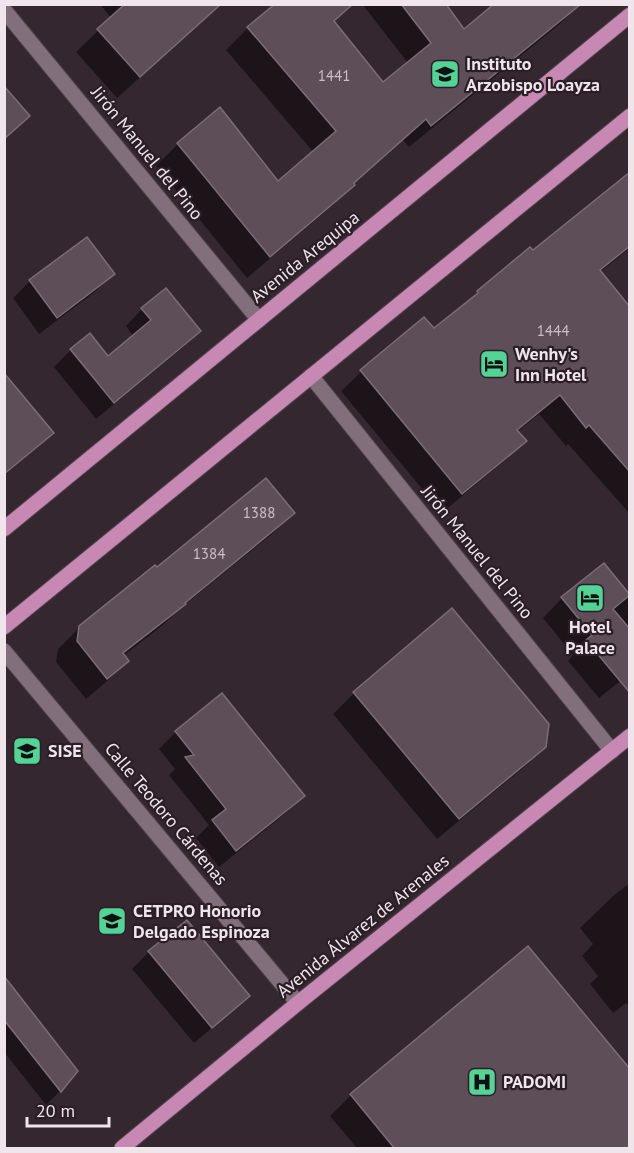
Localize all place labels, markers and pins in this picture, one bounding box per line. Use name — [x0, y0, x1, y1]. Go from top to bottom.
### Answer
place label: Instituto Arzobispo Loayza — [466, 52, 600, 96]
school or university icon: Instituto Arzobispo Loayza — [429, 58, 461, 90]
place label: Wenhy's Inn Hotel — [515, 342, 587, 386]
hotel icon: Wenhy's Inn Hotel — [478, 348, 510, 380]
hotel icon: Hotel Palace — [574, 582, 606, 614]
place label: Hotel Palace — [565, 615, 615, 659]
school or university icon: SISE — [11, 735, 43, 767]
place label: SISE — [48, 739, 82, 762]
place label: CETPRO Honorio Delgado Espinoza — [133, 899, 270, 943]
school or university icon: CETPRO Honorio Delgado Espinoza — [96, 905, 128, 937]
hospital icon: PADOMI — [466, 1066, 498, 1098]
place label: PADOMI — [503, 1070, 566, 1093]

